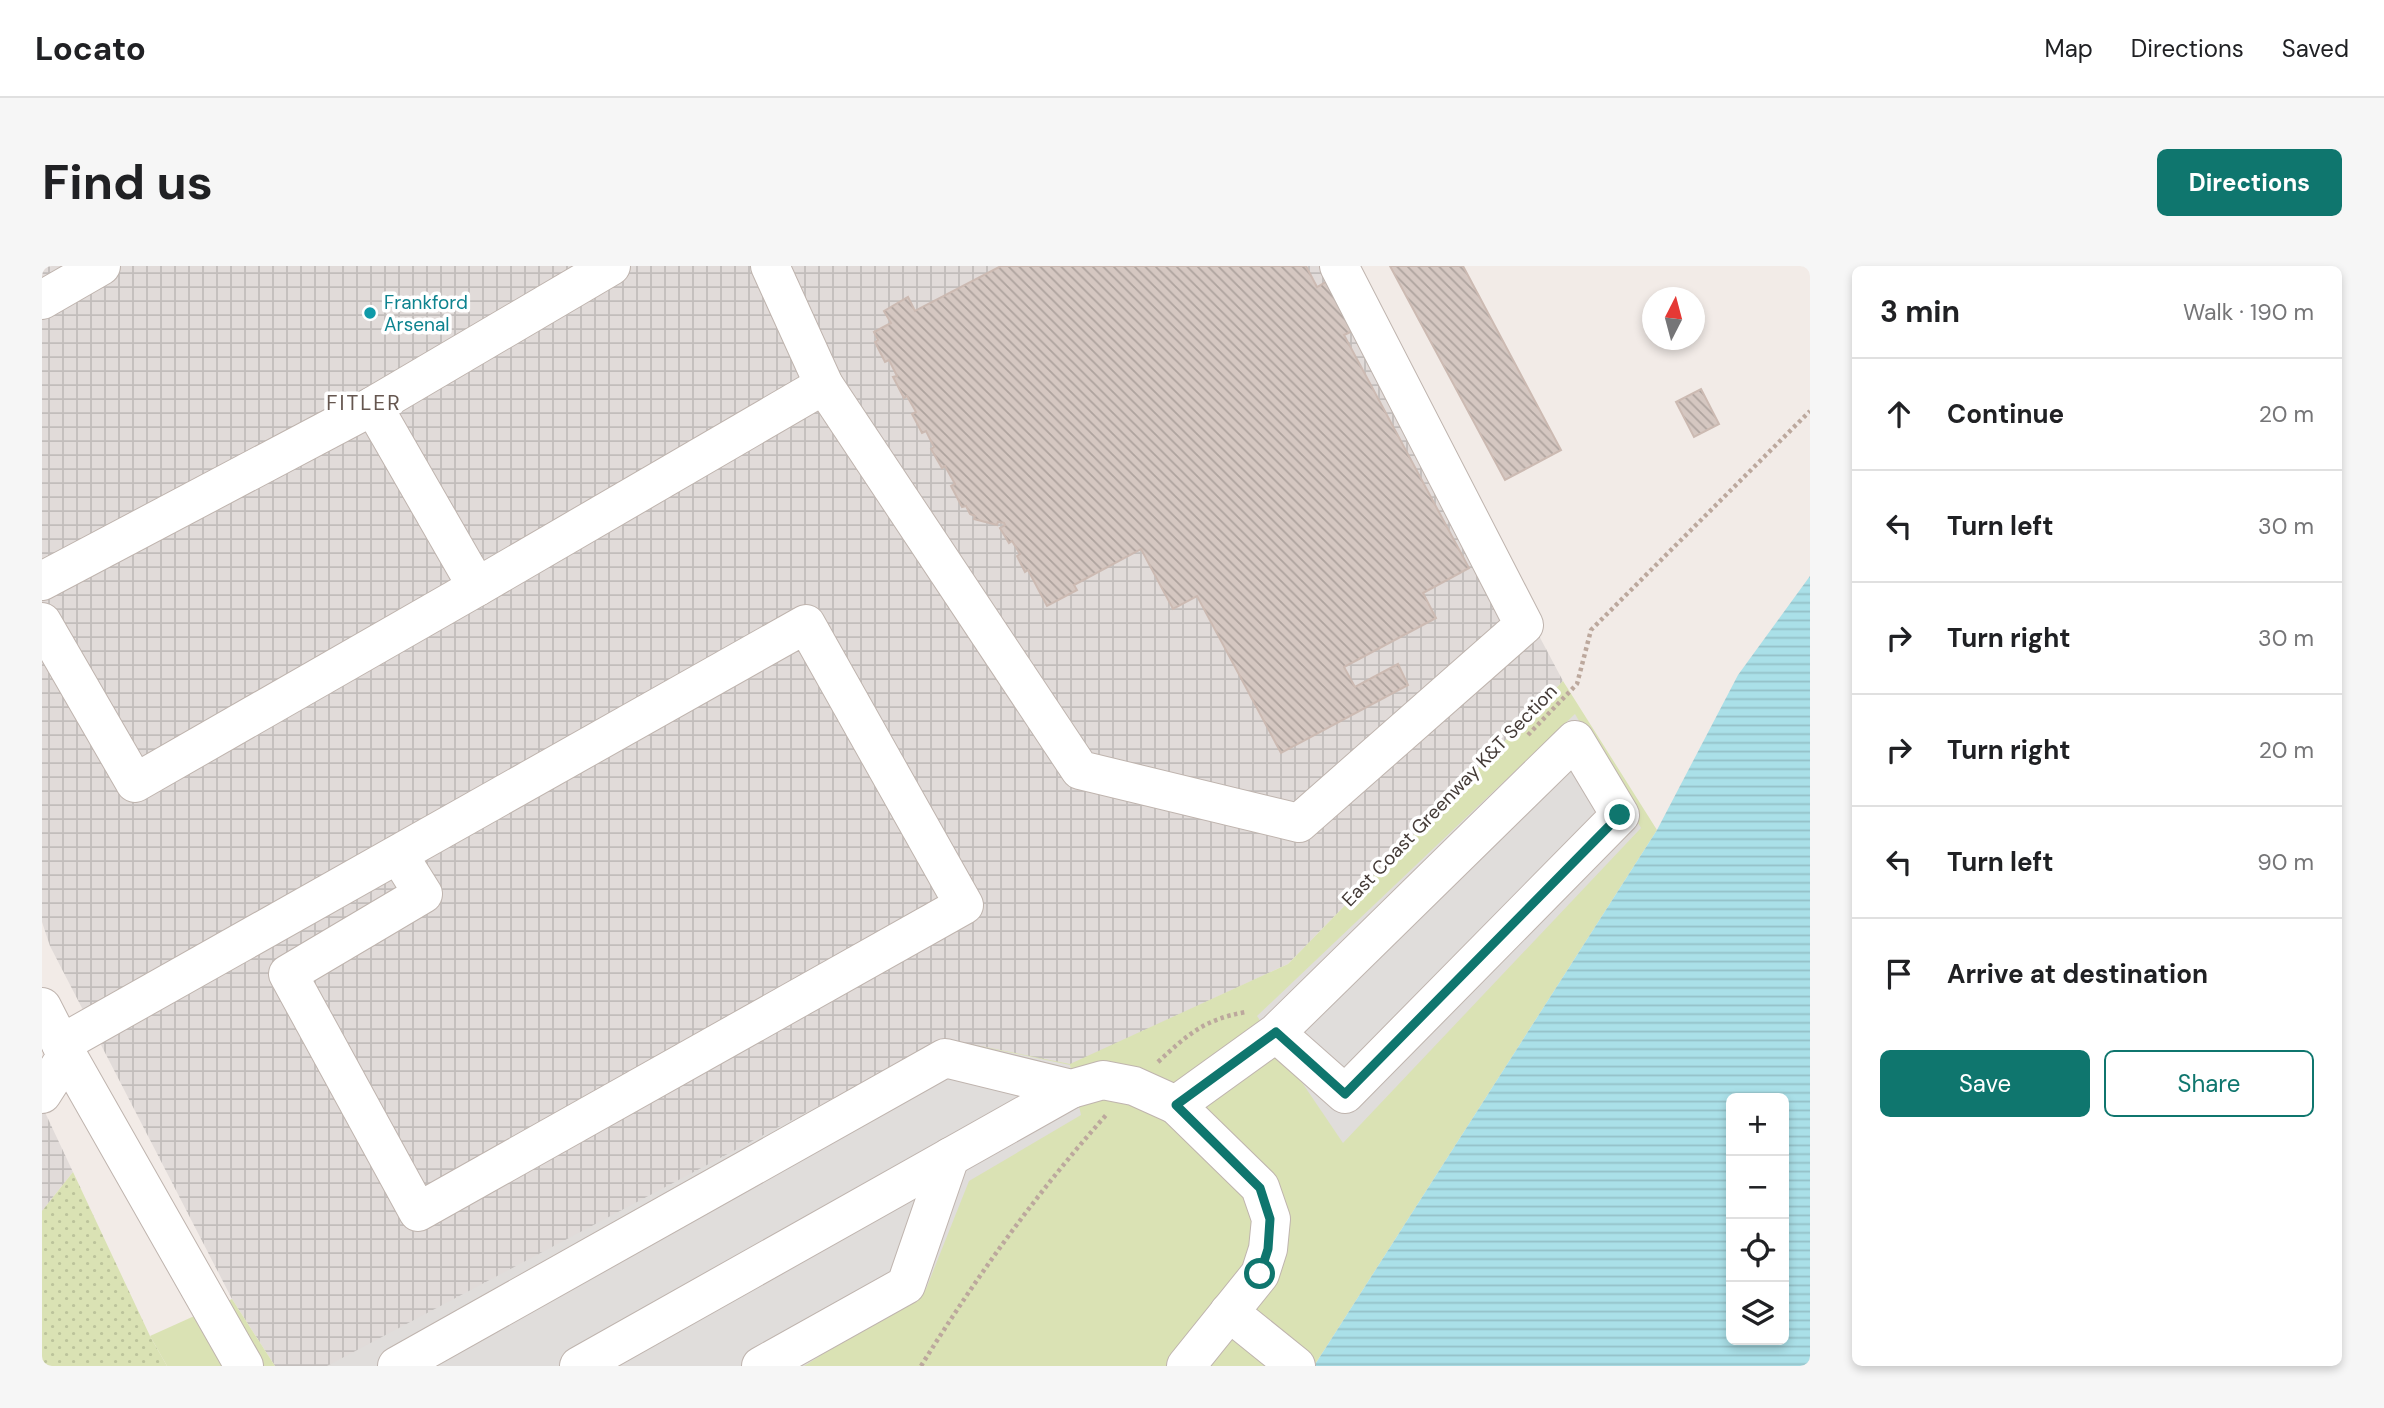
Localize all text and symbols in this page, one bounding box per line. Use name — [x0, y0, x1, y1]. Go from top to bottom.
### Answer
text: Locato — [35, 27, 146, 70]
text: Map — [2045, 33, 2093, 64]
text: Directions — [2131, 33, 2244, 64]
text: Saved — [2282, 33, 2349, 64]
button: Directions — [2157, 149, 2342, 216]
text: Find us — [42, 150, 213, 214]
north arrow — [1642, 287, 1705, 350]
place label: Frankford Arsenal — [384, 290, 468, 337]
text: 3 min — [1880, 292, 1960, 331]
text: Walk · 190 m — [2183, 297, 2314, 327]
marker: Frankford Arsenal — [362, 305, 378, 321]
district label: FITLER — [326, 389, 402, 417]
icon: ahead — [1880, 395, 1918, 433]
text: Continue — [1947, 397, 2064, 431]
text: 20 m — [2259, 399, 2314, 429]
icon: left — [1880, 507, 1918, 545]
text: Turn left — [1947, 509, 2054, 543]
text: 30 m — [2258, 511, 2314, 541]
icon: right — [1880, 619, 1918, 657]
text: Turn right — [1947, 621, 2071, 655]
text: 30 m — [2258, 623, 2314, 653]
street label: East Coast Greenway K&T Section — [1336, 679, 1562, 912]
icon: right — [1880, 731, 1918, 769]
text: Turn right — [1947, 733, 2071, 767]
text: 20 m — [2259, 735, 2314, 765]
route end — [1604, 799, 1635, 830]
icon: left — [1880, 843, 1918, 881]
text: Turn left — [1947, 845, 2054, 879]
text: 90 m — [2257, 847, 2314, 877]
icon: arrive — [1880, 955, 1918, 993]
text: Arrive at destination — [1947, 957, 2208, 991]
button: Save — [1880, 1050, 2090, 1117]
button: Share — [2104, 1050, 2314, 1117]
map controls — [1726, 1093, 1789, 1345]
button: + — [1726, 1093, 1789, 1156]
button: − — [1726, 1156, 1789, 1219]
button: locate — [1726, 1219, 1789, 1282]
route start — [1244, 1258, 1275, 1289]
button: layers — [1726, 1282, 1789, 1345]

